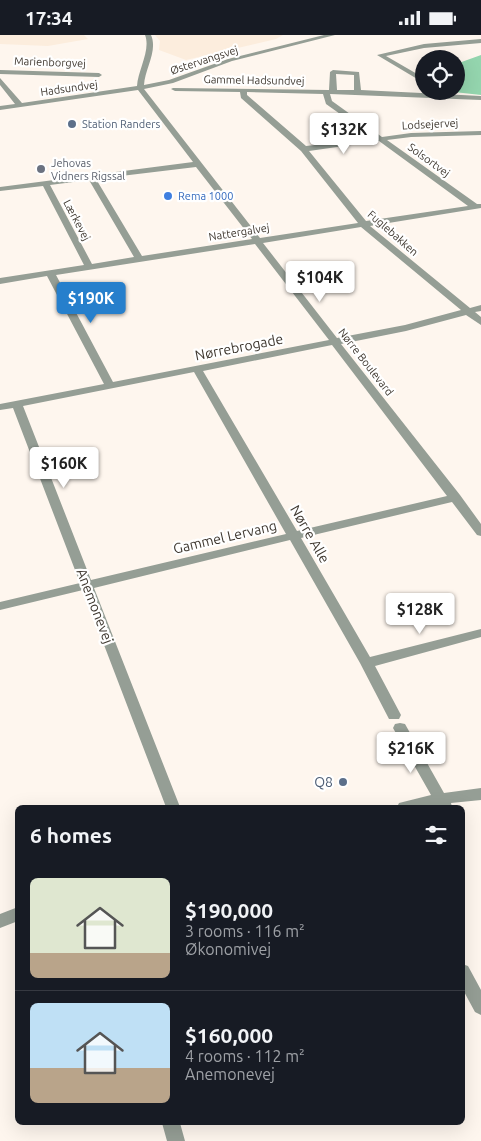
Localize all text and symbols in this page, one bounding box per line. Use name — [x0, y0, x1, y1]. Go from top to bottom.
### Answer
text: 17:34 — [25, 7, 73, 29]
street label: Østervangsvej — [169, 43, 239, 77]
map controls — [415, 50, 465, 100]
button: locate — [415, 50, 465, 100]
street label: Marienborgvej — [14, 55, 86, 69]
street label: Gammel Hadsundvej — [203, 73, 305, 87]
street label: Hadsundvej — [40, 78, 98, 98]
pin: $132K — [309, 113, 379, 155]
street label: Lodsejervej — [401, 117, 459, 131]
marker: Station Randers — [66, 118, 78, 130]
place label: Station Randers — [82, 118, 160, 130]
text: $132K — [321, 120, 367, 138]
street label: Solsortvej — [406, 141, 452, 179]
place label: Jehovas Vidners Rigssal — [51, 157, 125, 182]
marker: Jehovas Vidners Rigssal — [35, 163, 47, 175]
marker: Rema 1000 — [162, 190, 174, 202]
place label: Rema 1000 — [178, 190, 233, 202]
street label: Lærkevej — [61, 197, 93, 243]
street label: Fuglebakken — [365, 208, 421, 258]
street label: Nattergalvej — [208, 221, 270, 243]
pin: $104K — [285, 261, 355, 303]
text: $104K — [297, 268, 343, 286]
pin: $190K — [56, 281, 126, 324]
text: $190K — [68, 289, 114, 307]
street label: Nørre Boulevard — [336, 326, 396, 398]
street label: Nørrebrogade — [194, 331, 284, 363]
pin: $160K — [29, 447, 99, 489]
text: $160K — [41, 454, 87, 472]
street label: Nørre Alle — [287, 502, 333, 566]
street label: Gammel Lervang — [172, 517, 278, 557]
street label: Anemonevej — [73, 566, 117, 646]
pin: $128K — [385, 593, 455, 635]
text: $128K — [397, 600, 443, 618]
pin: $216K — [376, 731, 446, 774]
text: $216K — [388, 739, 434, 757]
place label: Q8 — [314, 774, 333, 790]
marker: Q8 — [337, 776, 349, 788]
icon: filters — [422, 821, 450, 849]
text: 6 homes — [30, 823, 112, 847]
icon: home — [70, 898, 130, 958]
text: $190,000 — [185, 898, 273, 922]
text: 3 rooms · 116 m² — [185, 922, 305, 940]
text: Økonomivej — [185, 940, 271, 958]
icon: home — [70, 1023, 130, 1083]
text: $160,000 — [185, 1023, 273, 1047]
text: 4 rooms · 112 m² — [185, 1047, 305, 1065]
text: Anemonevej — [185, 1065, 275, 1083]

